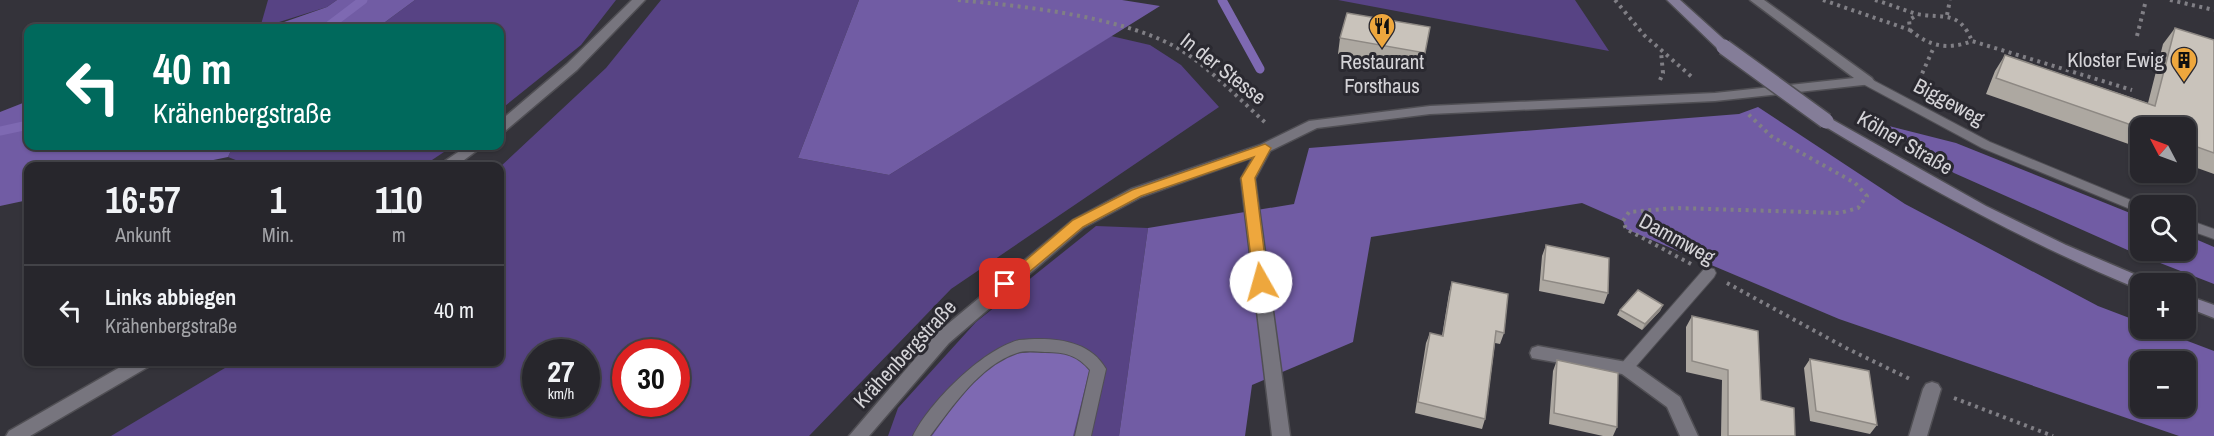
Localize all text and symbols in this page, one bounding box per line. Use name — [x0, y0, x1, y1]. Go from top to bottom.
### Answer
restaurant icon: Restaurant Forsthaus — [1367, 11, 1397, 49]
street label: In der Stesse — [1174, 26, 1272, 111]
text: 40 m — [153, 41, 232, 97]
place label: Kloster Ewig — [2067, 45, 2164, 74]
building icon: Kloster Ewig — [2169, 45, 2199, 83]
place label: Restaurant Forsthaus — [1340, 47, 1424, 100]
icon: left — [54, 48, 132, 126]
street label: Biggeweg — [1909, 71, 1990, 133]
text: Krähenbergstraße — [153, 95, 331, 131]
street label: Kölner Straße — [1852, 103, 1959, 182]
north arrow — [2130, 117, 2196, 183]
map controls — [2130, 117, 2196, 417]
text: 16:57 — [105, 176, 181, 224]
text: 1 — [270, 176, 286, 224]
text: 110 — [375, 176, 423, 224]
button: search — [2130, 195, 2196, 261]
street label: Dammweg — [1634, 206, 1721, 271]
text: Ankunft — [115, 221, 171, 248]
text: Min. — [262, 221, 294, 248]
text: m — [392, 221, 406, 248]
position arrow — [1229, 250, 1293, 314]
pin — [979, 258, 1030, 309]
icon: arrive — [988, 267, 1021, 300]
button: + — [2130, 273, 2196, 339]
text: Links abbiegen — [105, 282, 236, 312]
street label: Krähenbergstraße — [847, 293, 963, 414]
icon: left — [54, 294, 87, 327]
text: 40 m — [434, 295, 474, 325]
text: Krähenbergstraße — [105, 312, 237, 339]
speed limit sign: 30 — [612, 339, 690, 417]
text: 27 — [547, 351, 575, 391]
button: − — [2130, 351, 2196, 417]
text: km/h — [548, 383, 574, 404]

